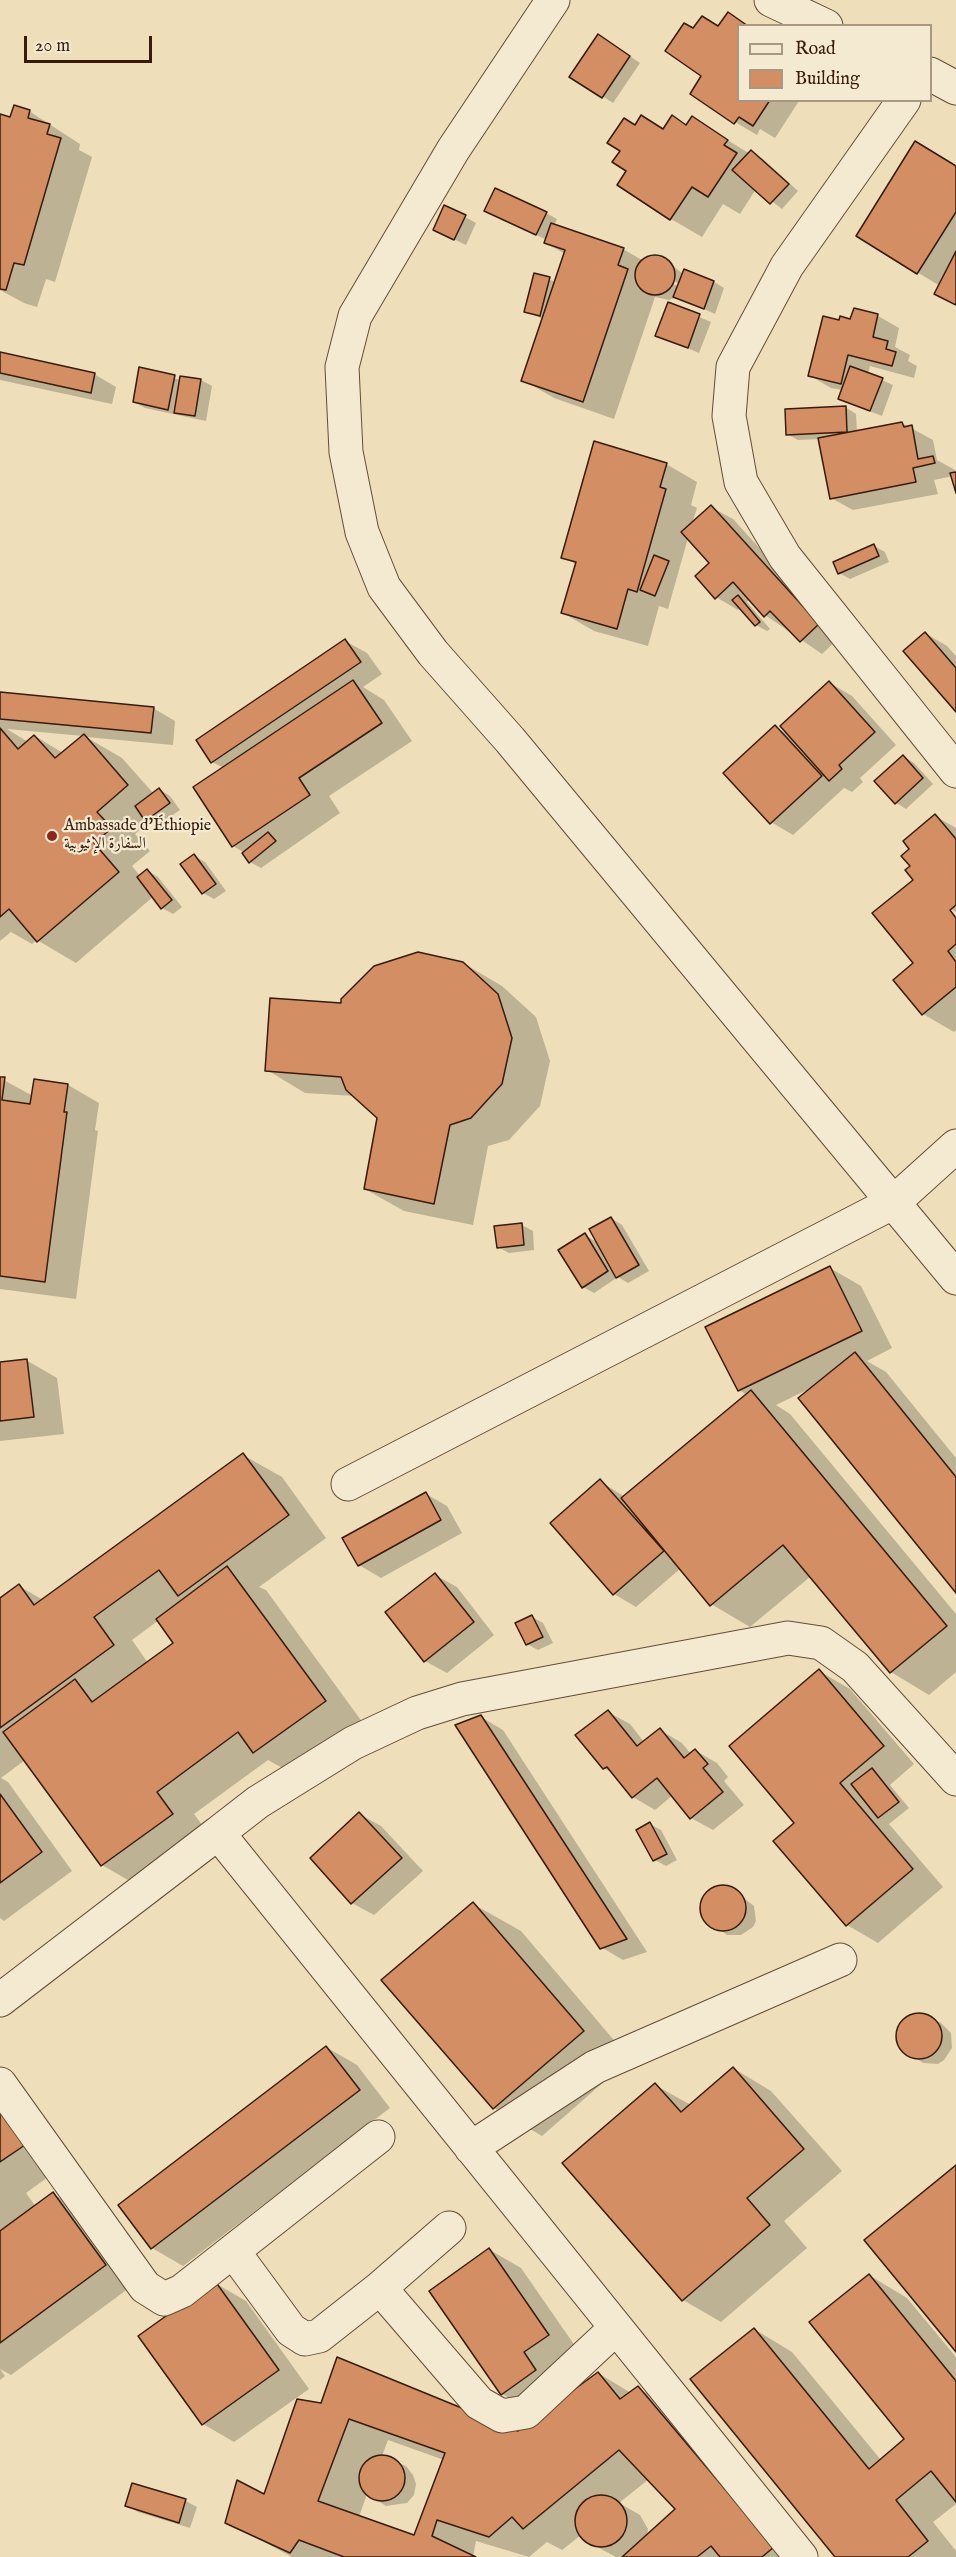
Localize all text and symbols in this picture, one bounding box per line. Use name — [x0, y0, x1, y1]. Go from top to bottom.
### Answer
scale bar — [27, 24, 154, 62]
legend — [737, 24, 932, 102]
text: 20 m — [35, 35, 70, 58]
text: Road — [795, 38, 836, 61]
text: Building — [795, 68, 860, 91]
place label: Ambassade d'Éthiopie السفارة الإثيوبية — [64, 817, 211, 855]
marker: Ambassade d'Éthiopie السفارة الإثيوبية — [45, 829, 59, 843]

